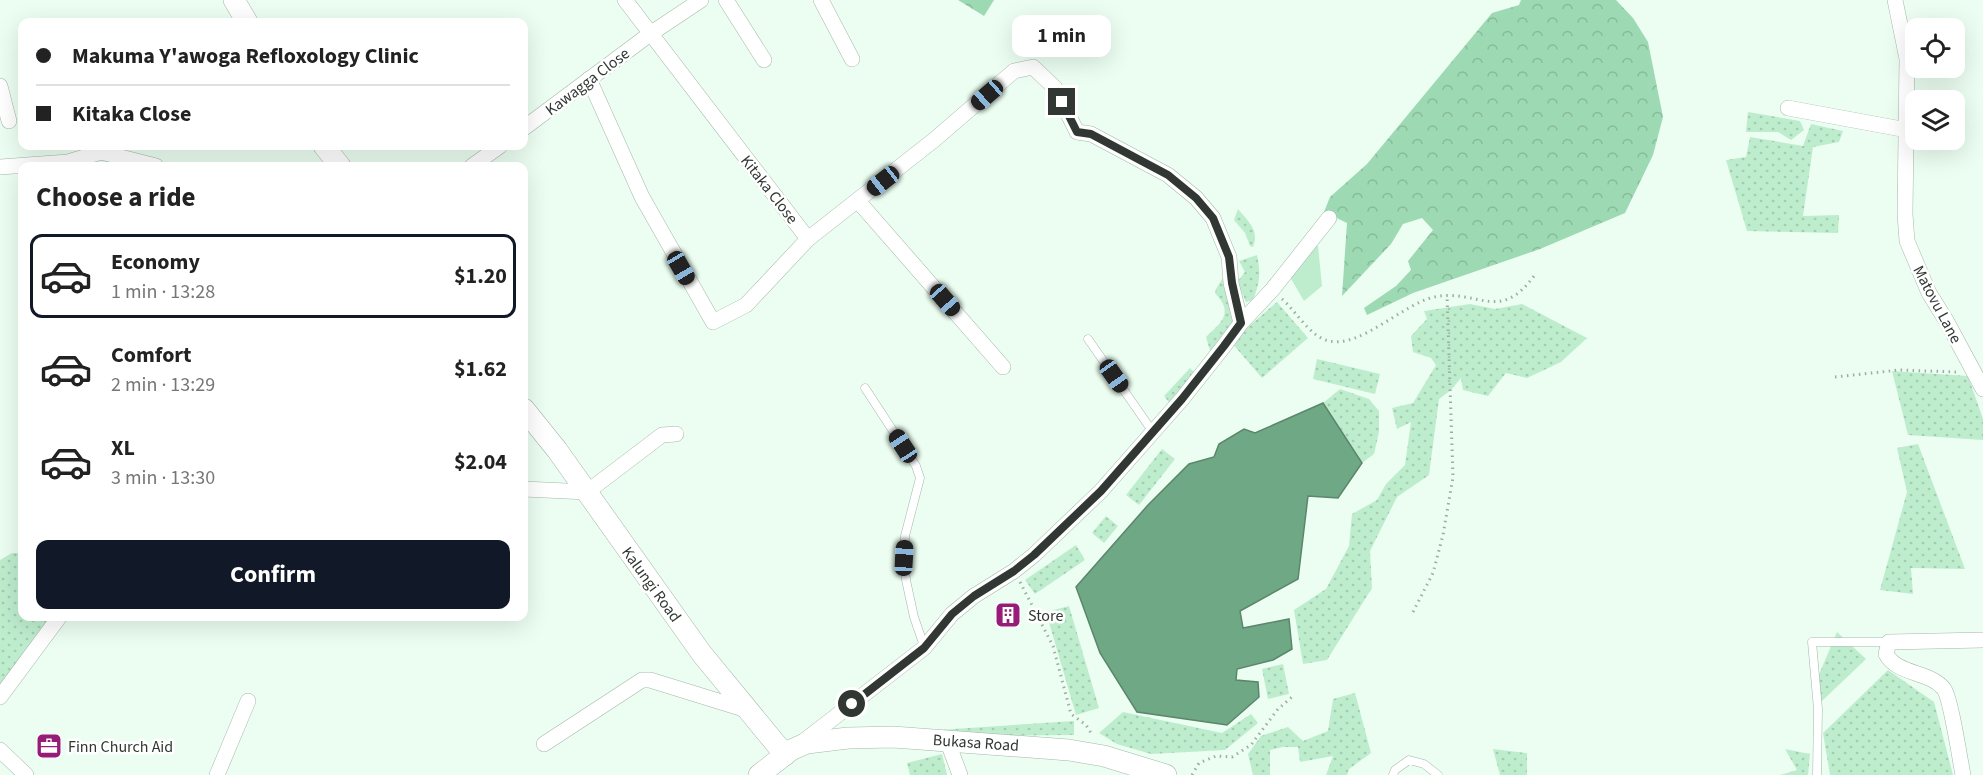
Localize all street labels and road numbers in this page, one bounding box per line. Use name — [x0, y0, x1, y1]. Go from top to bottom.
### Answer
street label: Kawagga Close — [541, 43, 634, 121]
street label: Kitaka Close — [735, 151, 803, 229]
street label: Matovu Lane — [1907, 262, 1967, 347]
street label: Kalungi Road — [616, 542, 686, 627]
street label: Bukasa Road — [932, 729, 1020, 757]

